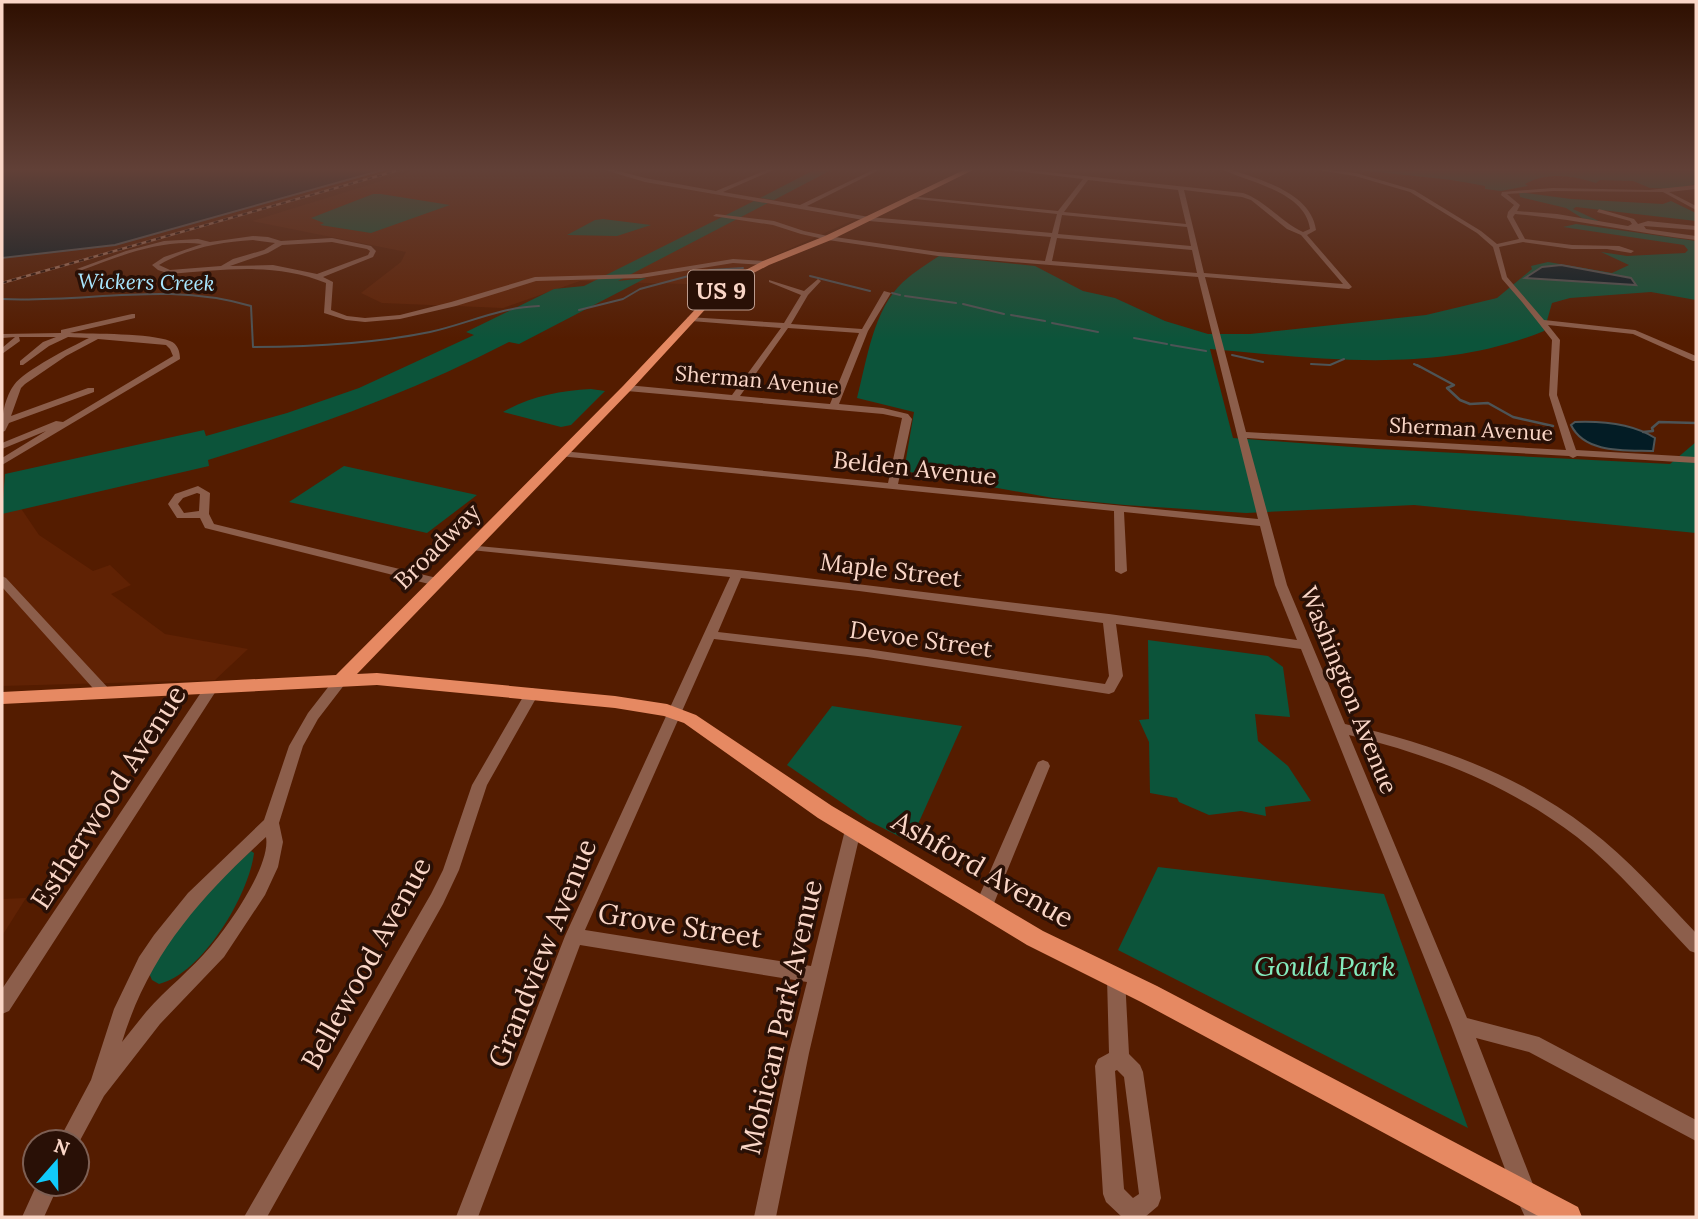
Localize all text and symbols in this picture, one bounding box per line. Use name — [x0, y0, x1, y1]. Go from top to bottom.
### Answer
water label: Wickers Creek — [77, 267, 215, 297]
road number: US 9 — [688, 270, 754, 310]
street label: Sherman Avenue — [674, 359, 840, 401]
street label: Sherman Avenue — [1388, 411, 1554, 447]
street label: Belden Avenue — [832, 444, 998, 492]
street label: Broadway — [387, 496, 487, 596]
street label: Maple Street — [818, 546, 964, 594]
street label: Washington Avenue — [1293, 582, 1405, 798]
street label: Devoe Street — [847, 614, 995, 664]
street label: Estherwood Avenue — [22, 678, 194, 916]
street label: Ashford Avenue — [885, 802, 1080, 936]
street label: Grandview Avenue — [480, 834, 604, 1072]
street label: Bellewood Avenue — [293, 851, 439, 1075]
street label: Mohican Park Avenue — [732, 876, 830, 1158]
street label: Grove Street — [595, 894, 765, 956]
park label: Gould Park — [1254, 948, 1396, 984]
north arrow — [21, 1128, 91, 1198]
text: N — [51, 1133, 73, 1161]

